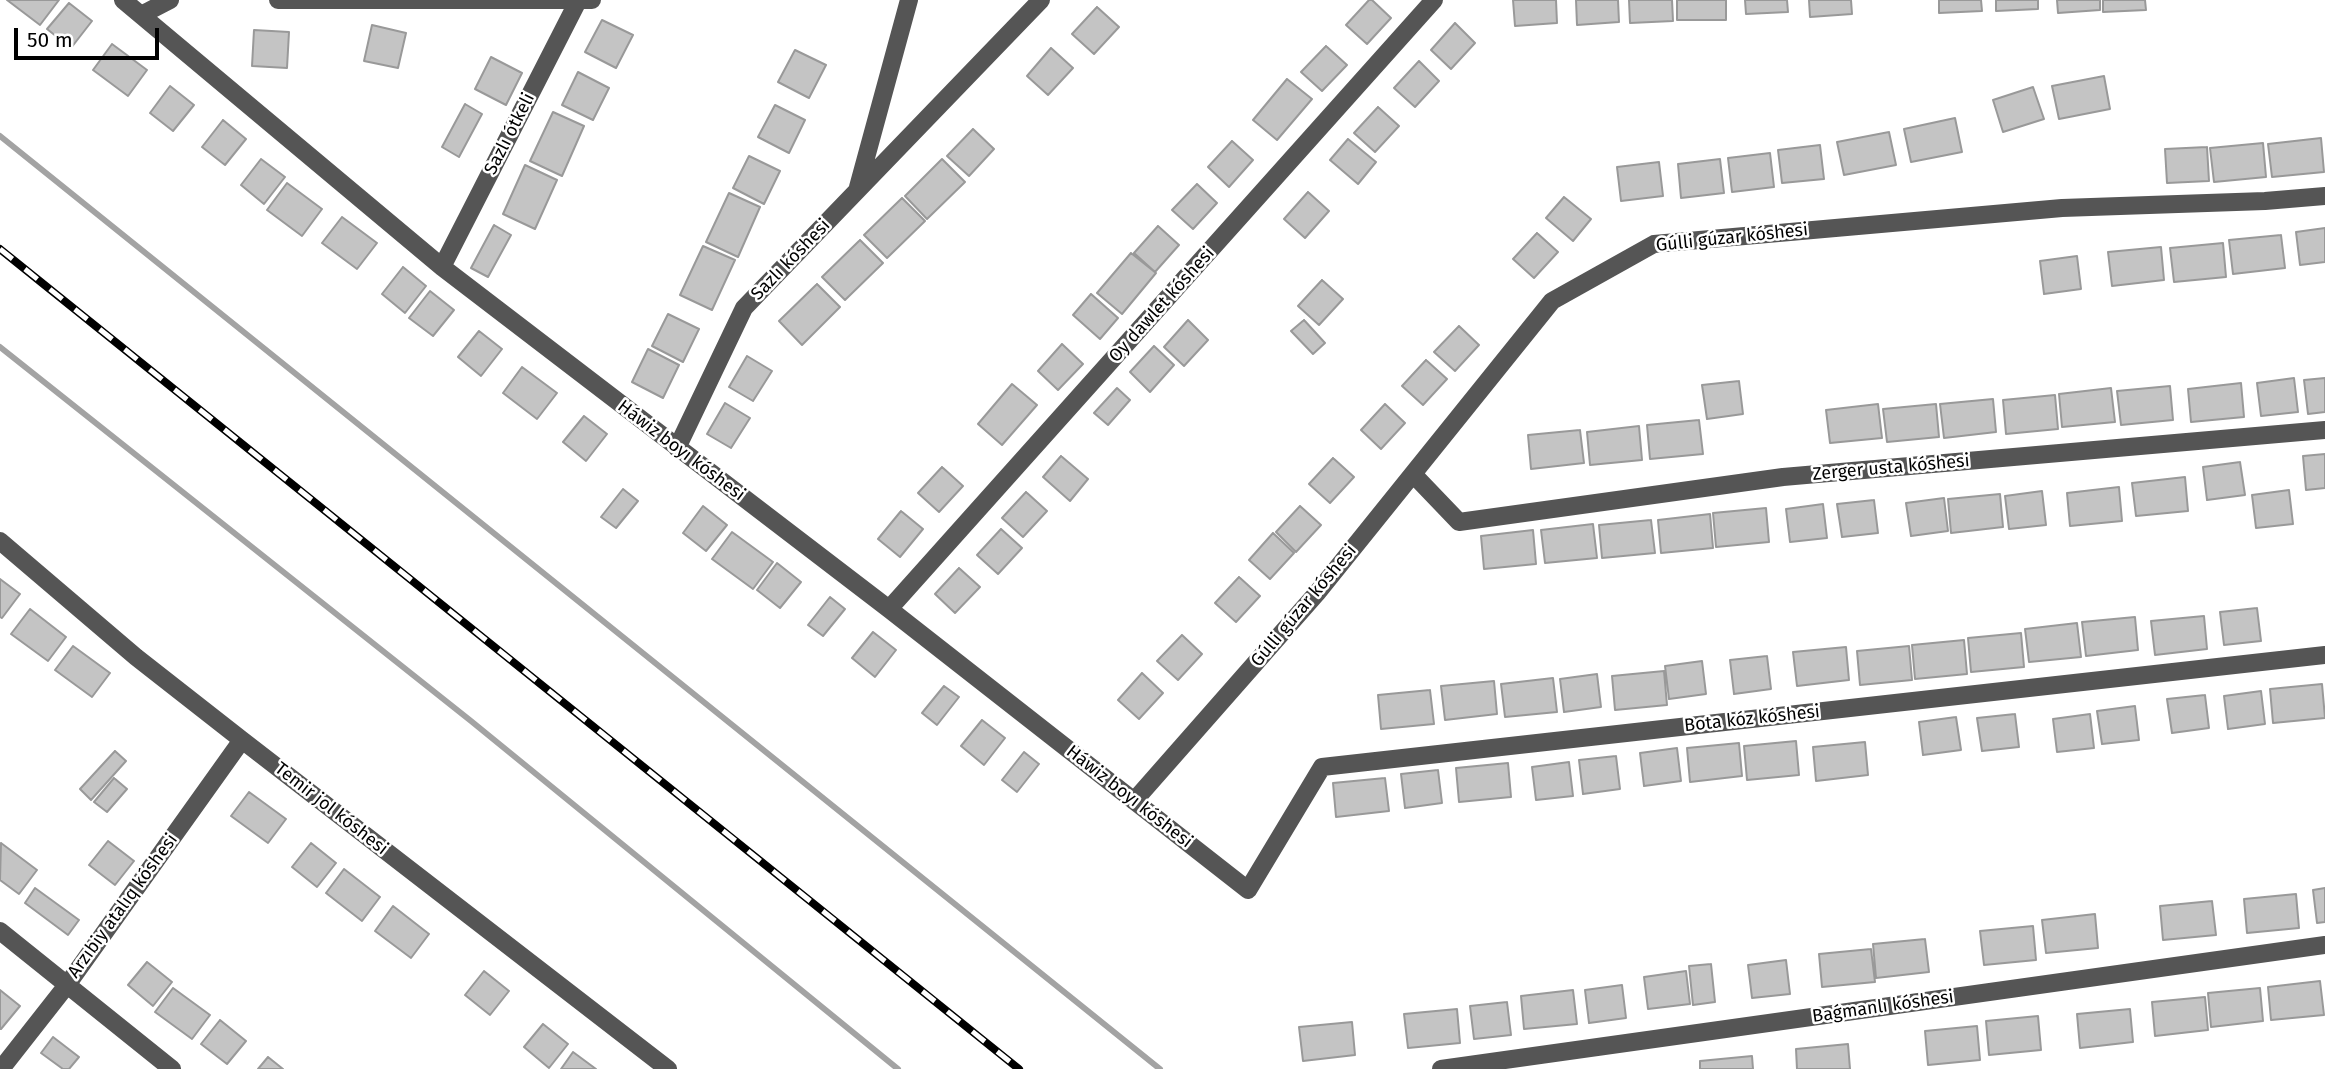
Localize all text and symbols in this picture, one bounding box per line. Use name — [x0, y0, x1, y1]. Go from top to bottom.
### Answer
scale bar — [18, 14, 163, 58]
text: 50 m — [27, 27, 73, 53]
street label: Sazlı ótkeli — [480, 90, 540, 178]
street label: Sazlı kóshesi — [747, 215, 835, 305]
street label: Gúlli gúzar kóshesi — [1655, 219, 1809, 257]
street label: Oy dawlet kóshesi — [1105, 243, 1219, 367]
street label: Háwiz boyı kóshesi — [613, 396, 749, 506]
street label: Zerger usta kóshesi — [1812, 450, 1970, 486]
street label: Gúlli gúzar kóshesi — [1247, 541, 1361, 671]
street label: Bota kóz kóshesi — [1683, 701, 1821, 737]
street label: Háwiz boyı kóshesi — [1062, 741, 1196, 853]
street label: Temir jol kóshesi — [270, 758, 392, 860]
street label: Arzıbiy atalıq kóshesi — [63, 830, 183, 982]
street label: Baǵmanlı kóshesi — [1811, 986, 1955, 1028]

